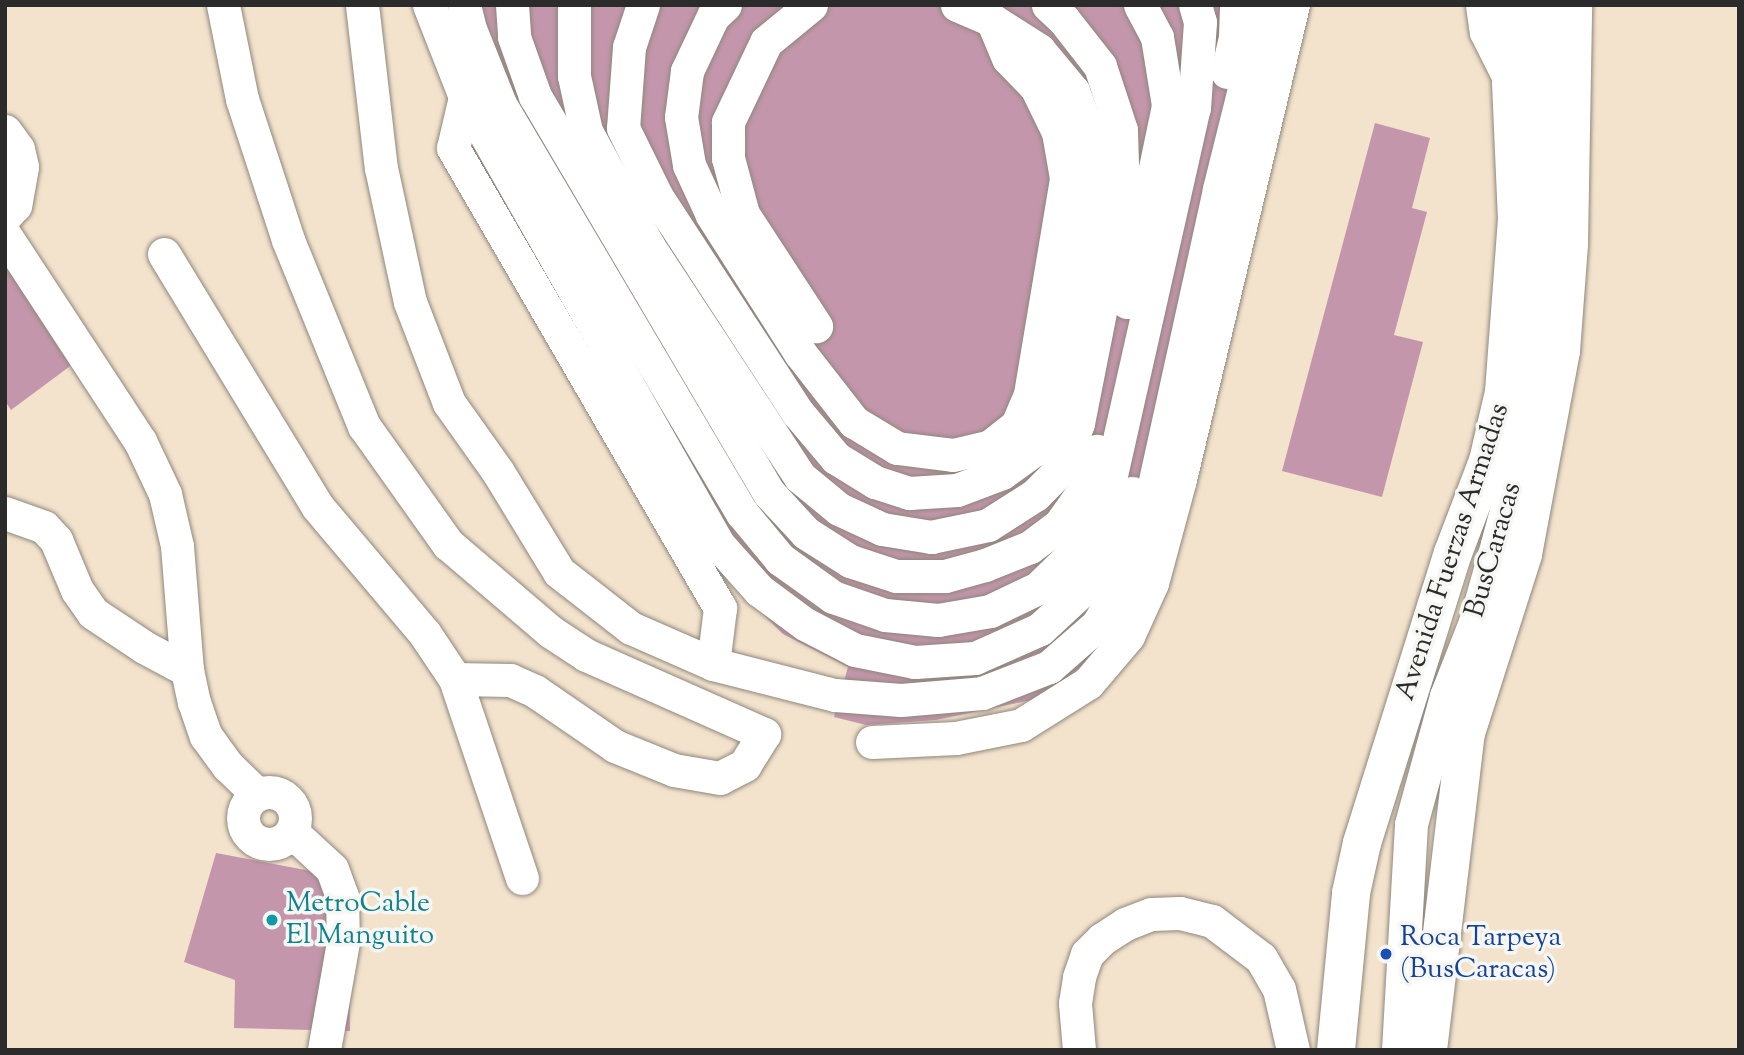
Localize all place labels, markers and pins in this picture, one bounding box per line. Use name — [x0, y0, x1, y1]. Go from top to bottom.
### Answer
place label: MetroCable El Manguito — [286, 887, 434, 953]
marker: MetroCable El Manguito — [264, 912, 280, 928]
place label: Roca Tarpeya (BusCaracas) — [1400, 921, 1561, 987]
marker: Roca Tarpeya (BusCaracas) — [1378, 946, 1394, 962]

